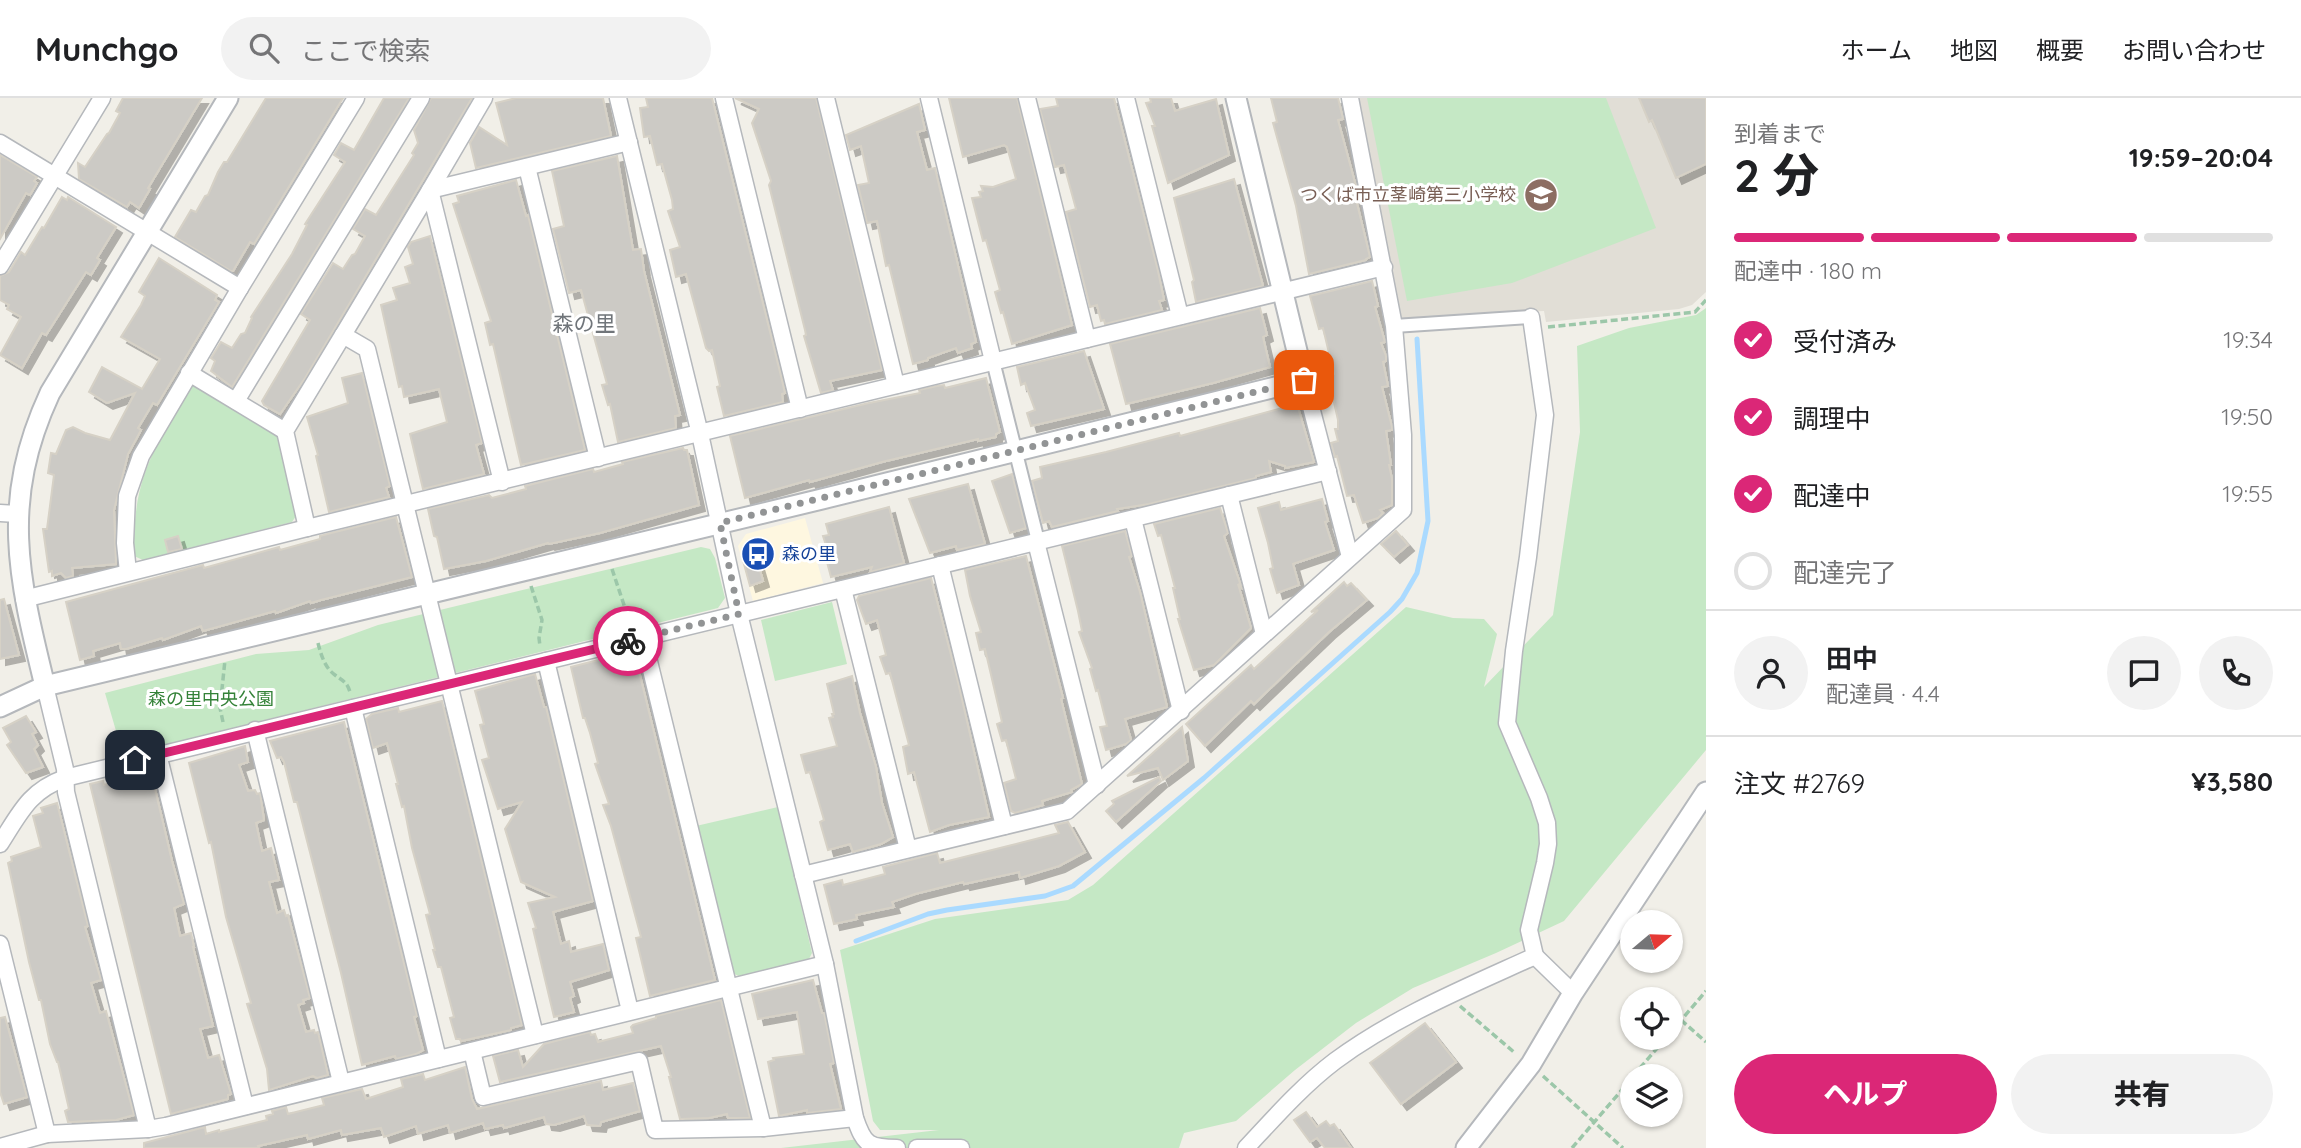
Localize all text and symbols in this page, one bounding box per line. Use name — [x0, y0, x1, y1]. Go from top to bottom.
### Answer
search box — [221, 17, 711, 80]
text: Munchgo — [35, 28, 179, 69]
icon: search — [245, 29, 283, 67]
text: ここで検索 — [301, 34, 431, 67]
text: ホーム — [1841, 35, 1912, 65]
text: 地図 — [1950, 35, 1998, 65]
text: 概要 — [2036, 35, 2084, 65]
text: お問い合わせ — [2122, 35, 2266, 65]
text: 到着まで — [1734, 119, 1826, 148]
text: 19:59–20:04 — [2129, 141, 2273, 174]
text: 2 分 — [1734, 146, 1819, 204]
school or university icon: つくば市立茎崎第三小学校 — [1522, 176, 1560, 214]
place label: つくば市立茎崎第三小学校 — [1300, 183, 1516, 206]
text: 配達中 · 180 m — [1734, 256, 1882, 285]
district label: 森の里 — [553, 310, 616, 336]
icon: check — [1734, 321, 1772, 359]
text: 受付済み — [1793, 325, 1897, 358]
text: 19:34 — [2223, 325, 2273, 354]
pin — [1274, 350, 1334, 410]
icon: bag — [1285, 361, 1323, 399]
icon: check — [1734, 398, 1772, 436]
text: 調理中 — [1793, 402, 1871, 435]
text: 19:50 — [2221, 402, 2273, 431]
icon: check — [1734, 475, 1772, 513]
text: 配達中 — [1793, 479, 1871, 512]
text: 19:55 — [2222, 479, 2273, 508]
bus stop icon: 森の里 — [739, 535, 777, 573]
place label: 森の里 — [782, 542, 836, 565]
text: 配達完了 — [1793, 556, 1897, 589]
courier — [593, 606, 663, 676]
icon: bike — [609, 622, 647, 660]
button: person — [1734, 636, 1808, 710]
button: chat — [2107, 636, 2181, 710]
button: phone — [2199, 636, 2273, 710]
text: 田中 — [1826, 642, 1878, 675]
text: 配達員 · 4.4 — [1826, 679, 1940, 708]
park label: 森の里中央公園 — [148, 687, 274, 710]
pin — [105, 730, 165, 790]
icon: home — [116, 741, 154, 779]
text: ¥3,580 — [2191, 765, 2273, 798]
text: 注文 #2769 — [1734, 767, 1865, 800]
north arrow — [1620, 910, 1684, 973]
map controls — [1620, 910, 1683, 1127]
button: locate — [1620, 987, 1683, 1050]
button: ヘルプ — [1734, 1054, 1997, 1134]
button: 共有 — [2011, 1054, 2273, 1134]
button: layers — [1620, 1064, 1683, 1127]

